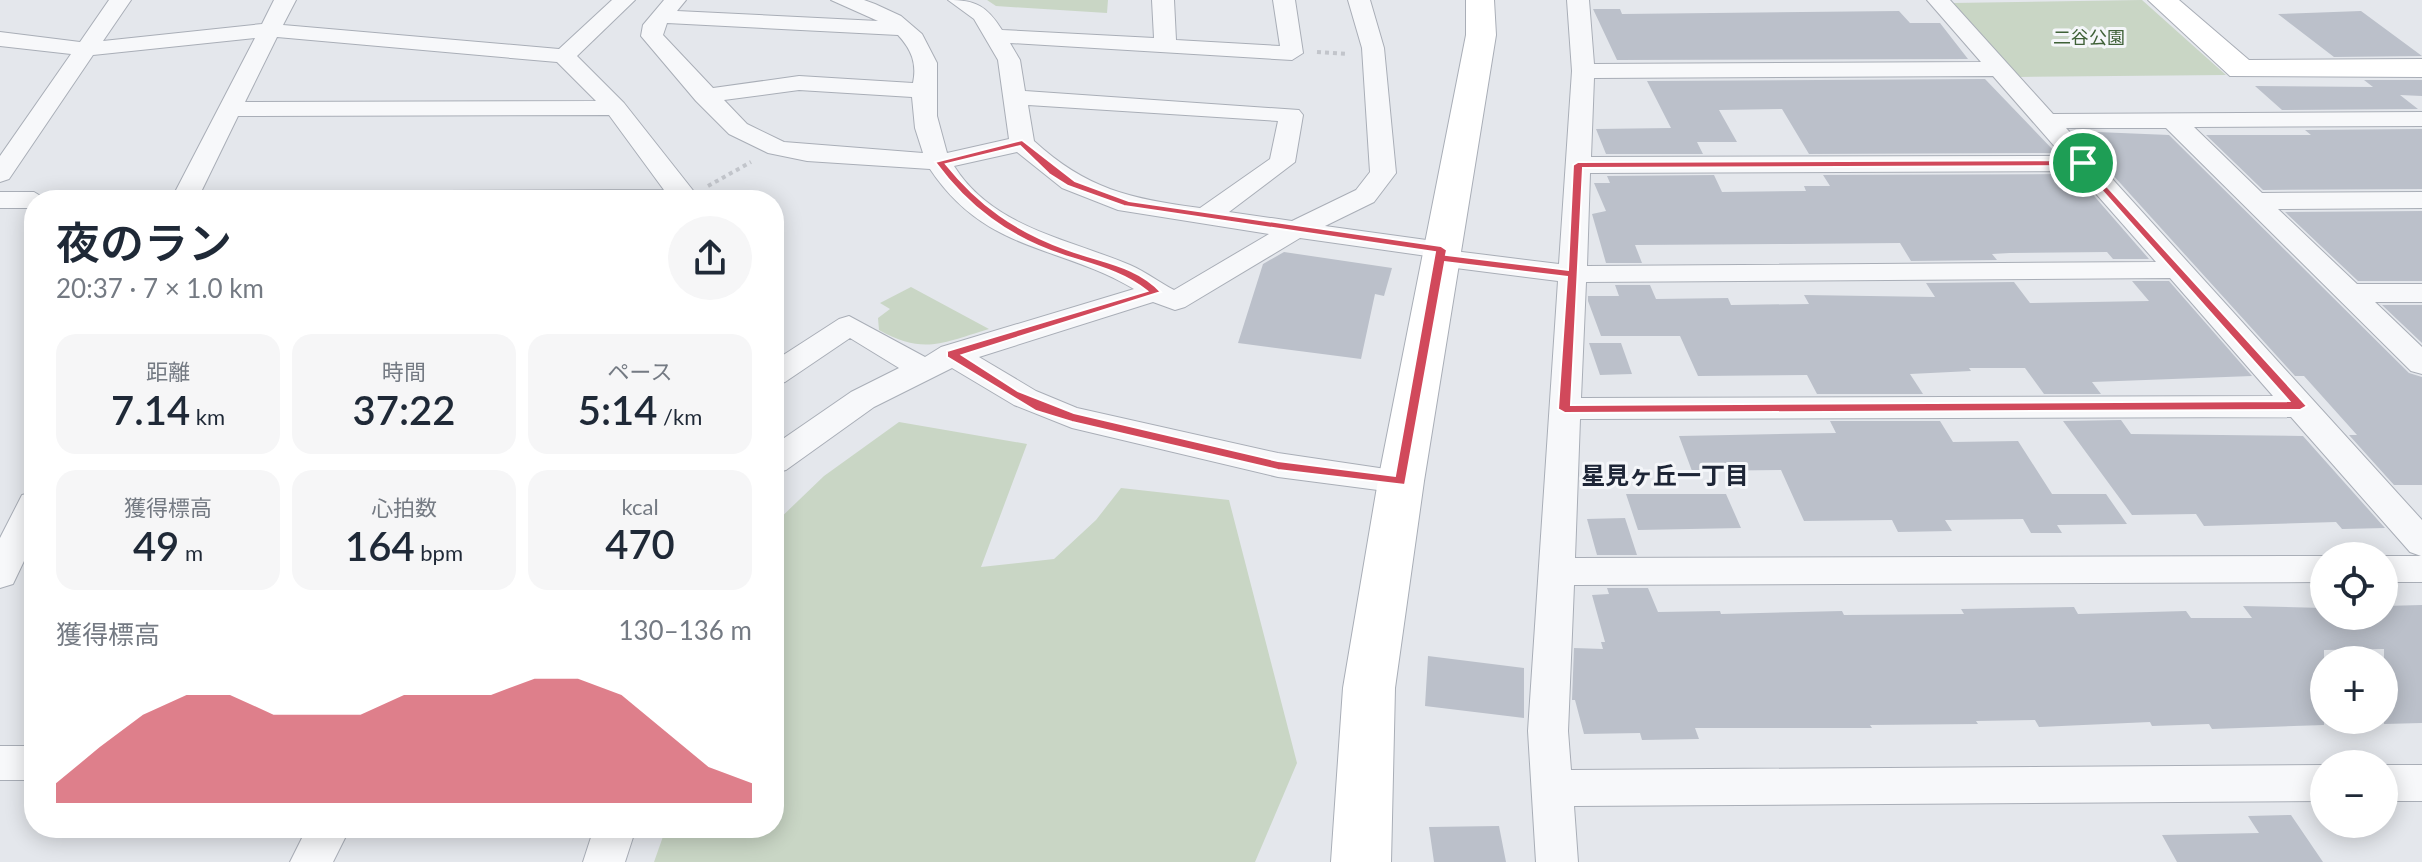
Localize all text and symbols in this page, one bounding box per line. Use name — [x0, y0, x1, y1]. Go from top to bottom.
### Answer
park label: 二谷公園 — [2053, 26, 2125, 48]
pin — [2049, 129, 2117, 197]
icon: arrive — [2061, 141, 2105, 185]
text: 夜のラン — [56, 216, 232, 268]
button: share — [668, 216, 752, 300]
text: 20:37 · 7 × 1.0 km — [56, 272, 264, 304]
text: 距離 — [146, 358, 190, 385]
text: 時間 — [382, 358, 426, 385]
text: ペース — [608, 358, 672, 385]
text: 7.14 — [111, 386, 190, 434]
text: 37:22 — [353, 386, 455, 434]
text: 5:14 — [578, 386, 657, 434]
text: km — [190, 403, 225, 430]
text: /km — [657, 403, 702, 430]
district label: 星見ヶ丘一丁目 — [1581, 460, 1749, 489]
text: kcal — [621, 493, 659, 520]
text: 獲得標高 — [124, 494, 212, 521]
text: 心拍数 — [371, 494, 437, 521]
text: 470 — [605, 520, 675, 568]
text: 49 — [133, 522, 179, 570]
text: 164 — [345, 522, 415, 570]
text: m — [179, 539, 203, 566]
text: bpm — [415, 539, 463, 566]
map controls — [2310, 542, 2398, 838]
button: locate — [2310, 542, 2398, 630]
text: 130–136 m — [618, 614, 752, 646]
text: 獲得標高 — [56, 618, 160, 650]
button: + — [2310, 646, 2398, 734]
button: − — [2310, 750, 2398, 838]

